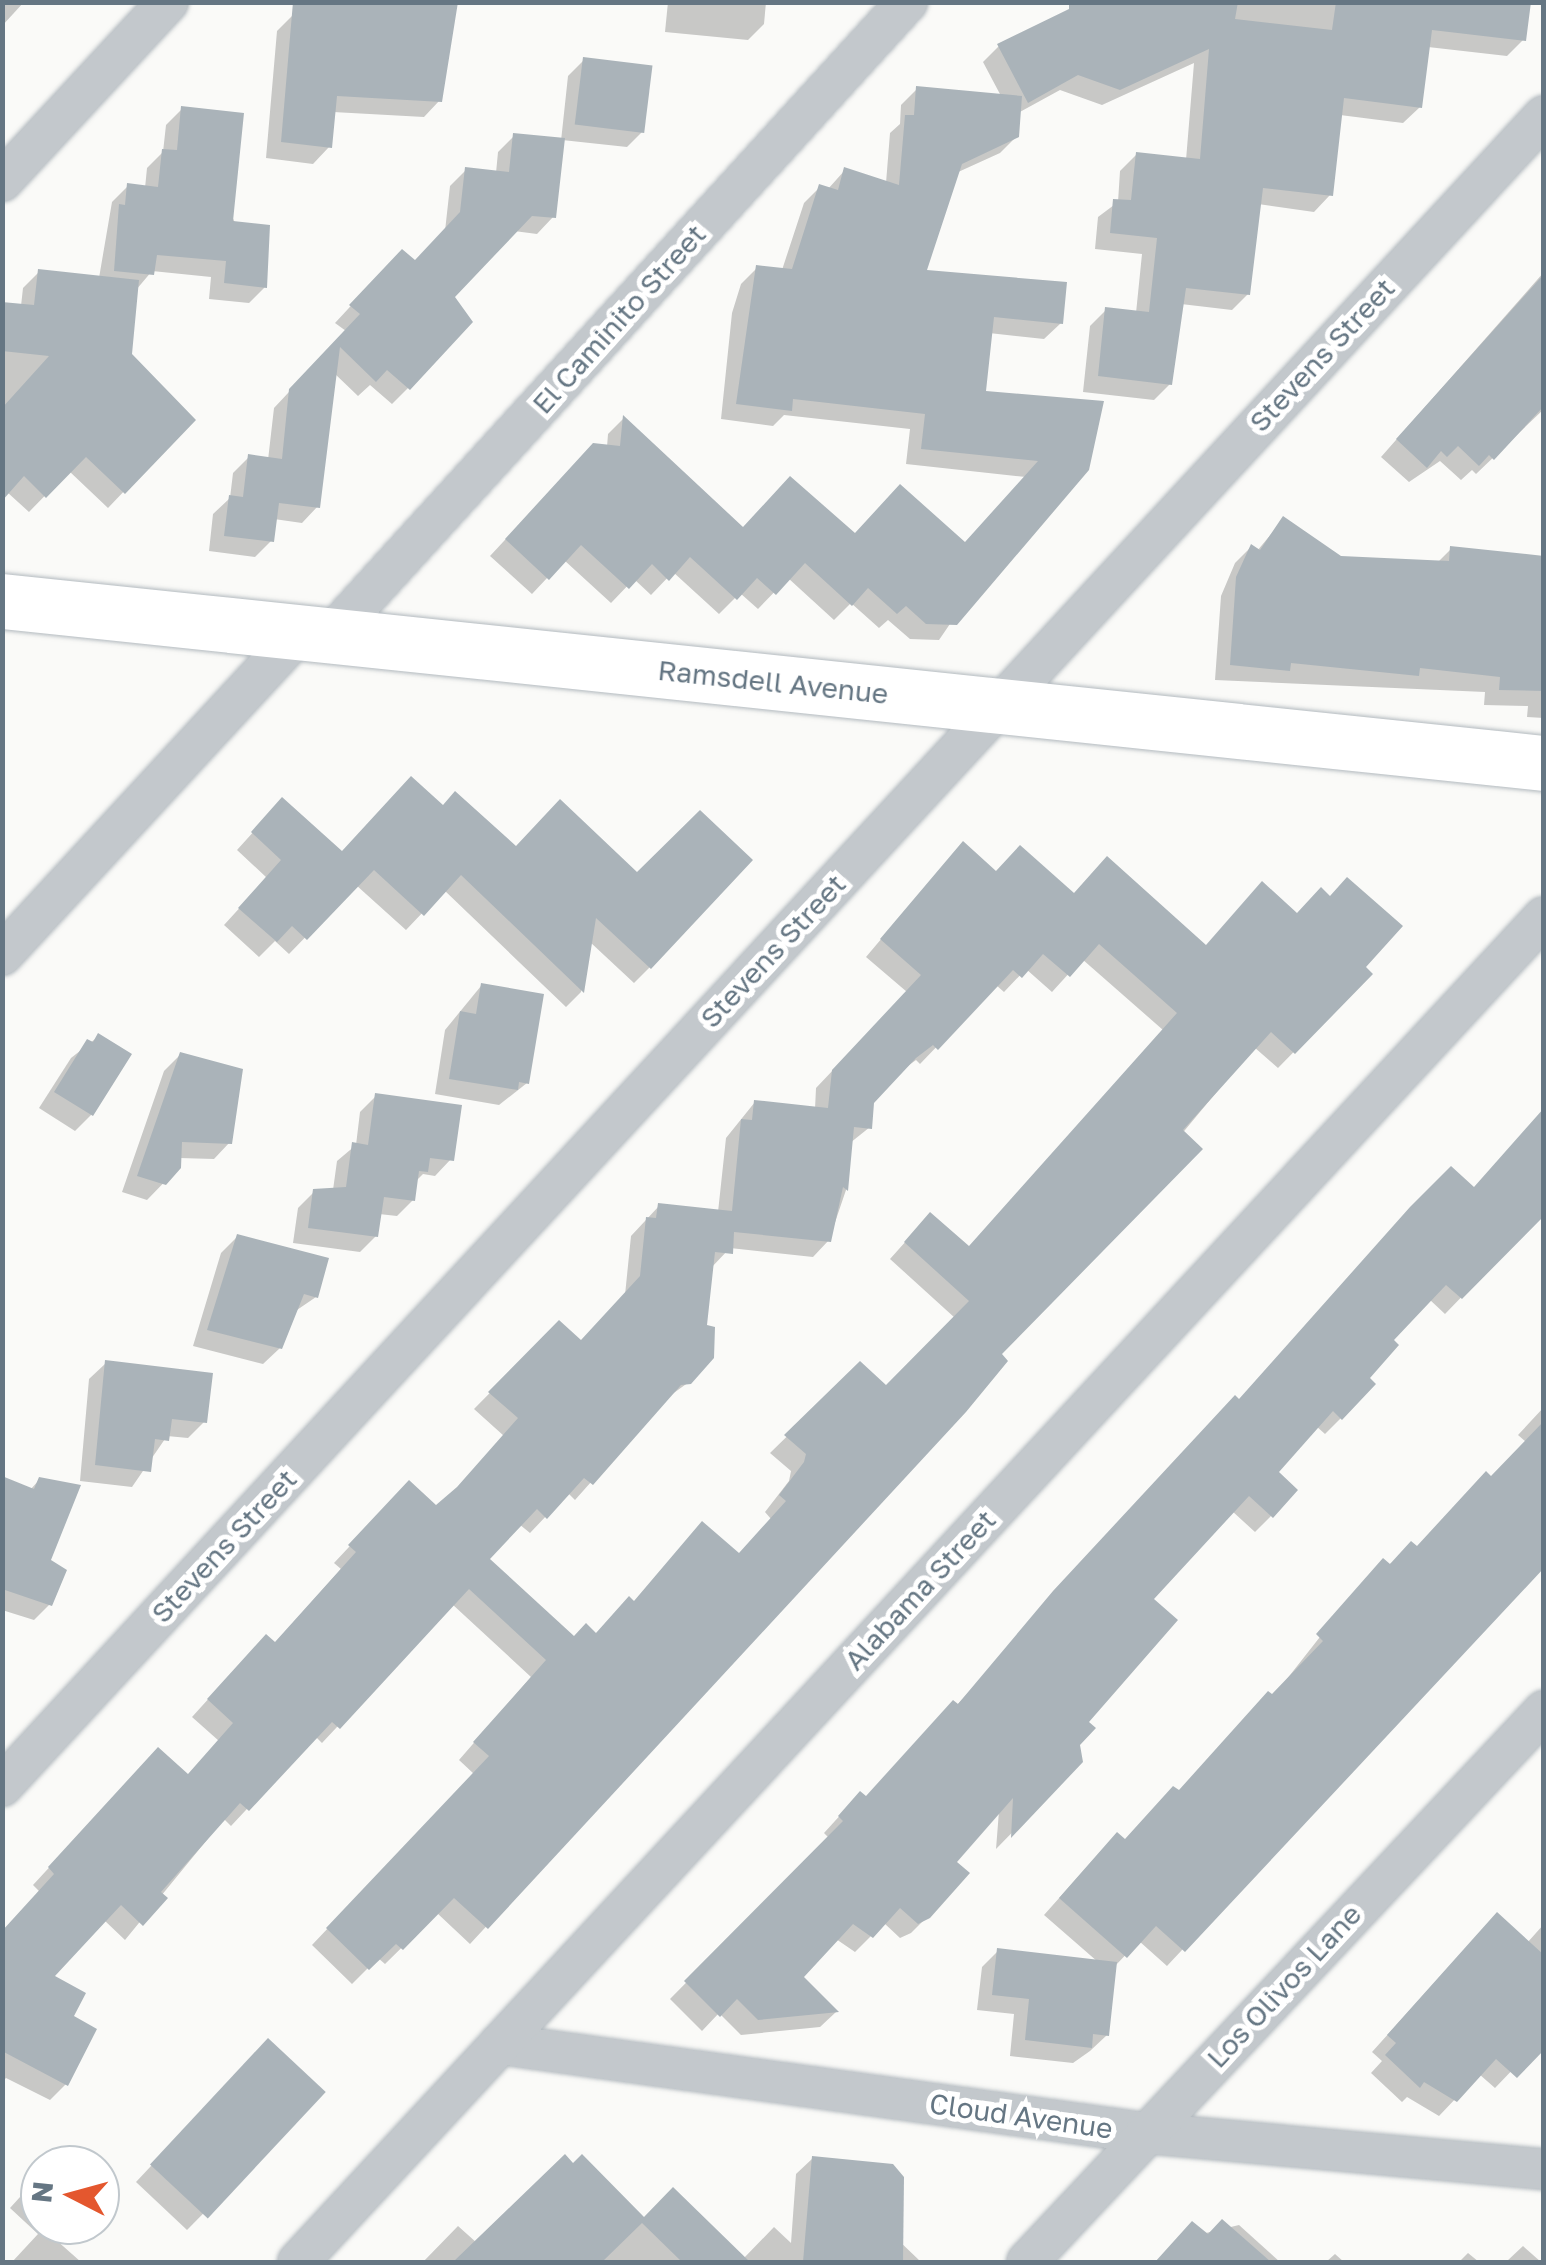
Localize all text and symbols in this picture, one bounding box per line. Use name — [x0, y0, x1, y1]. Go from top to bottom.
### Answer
street label: El Caminito Street — [525, 218, 713, 420]
street label: Stevens Street — [1242, 271, 1402, 439]
street label: Ramsdell Avenue — [656, 653, 890, 711]
street label: Stevens Street — [693, 867, 853, 1035]
street label: Stevens Street — [144, 1462, 304, 1630]
street label: Alabama Street — [837, 1503, 1003, 1677]
street label: Los Olivos Lane — [1200, 1897, 1368, 2075]
street label: Cloud Avenue — [927, 2087, 1115, 2145]
north arrow — [20, 2145, 120, 2245]
text: N — [24, 2180, 59, 2204]

